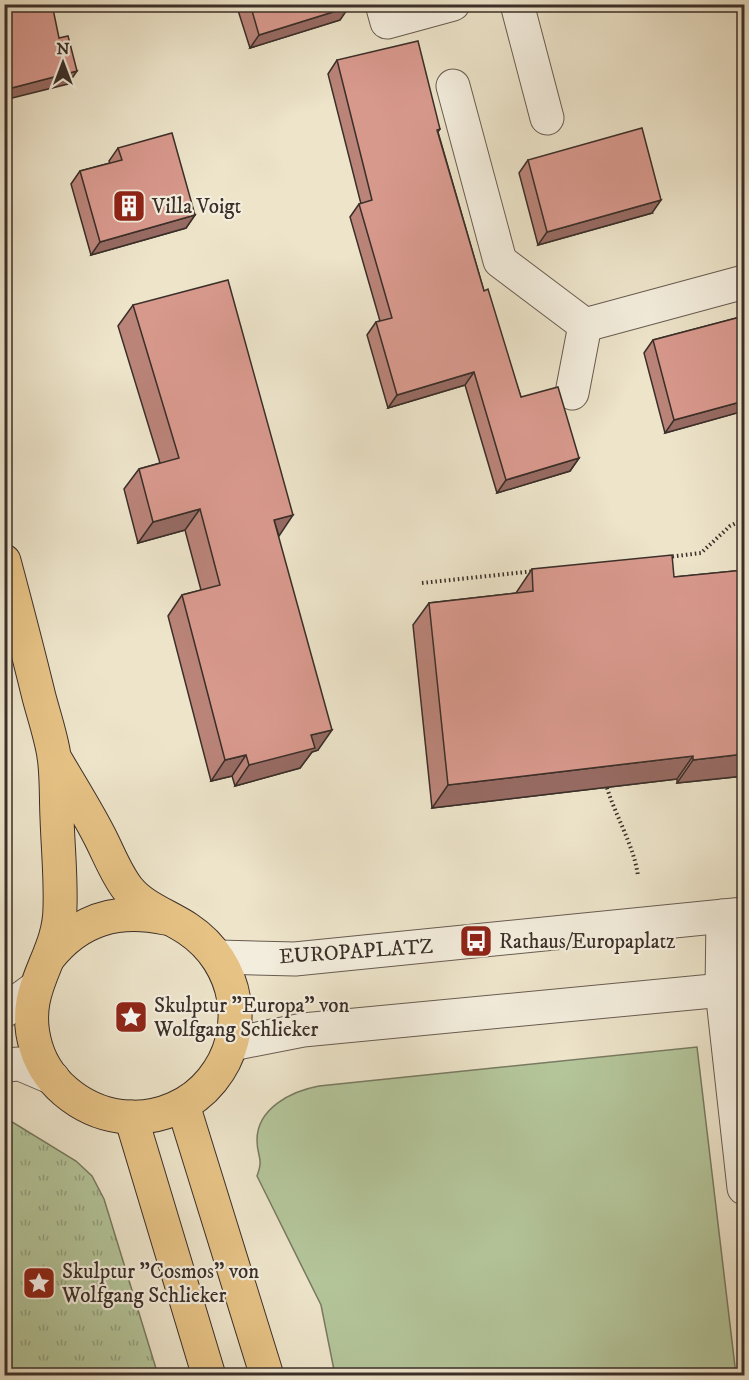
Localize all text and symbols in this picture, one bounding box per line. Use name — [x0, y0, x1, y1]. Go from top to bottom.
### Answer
north arrow — [33, 33, 93, 93]
text: N — [56, 39, 70, 59]
building icon: Villa Voigt — [111, 188, 147, 224]
place label: Villa Voigt — [151, 194, 242, 220]
bus stop icon: Rathaus/Europaplatz — [458, 923, 494, 959]
place label: Rathaus/Europaplatz — [499, 929, 675, 955]
street label: EUROPAPLATZ — [278, 934, 434, 970]
place label: Skulptur "Europa" von Wolfgang Schlieker — [153, 993, 350, 1043]
place icon: Skulptur "Europa" von Wolfgang Schlieker — [113, 999, 149, 1035]
place label: Skulptur "Cosmos" von Wolfgang Schlieker — [61, 1259, 259, 1309]
place icon: Skulptur "Cosmos" von Wolfgang Schlieker — [21, 1265, 57, 1301]

